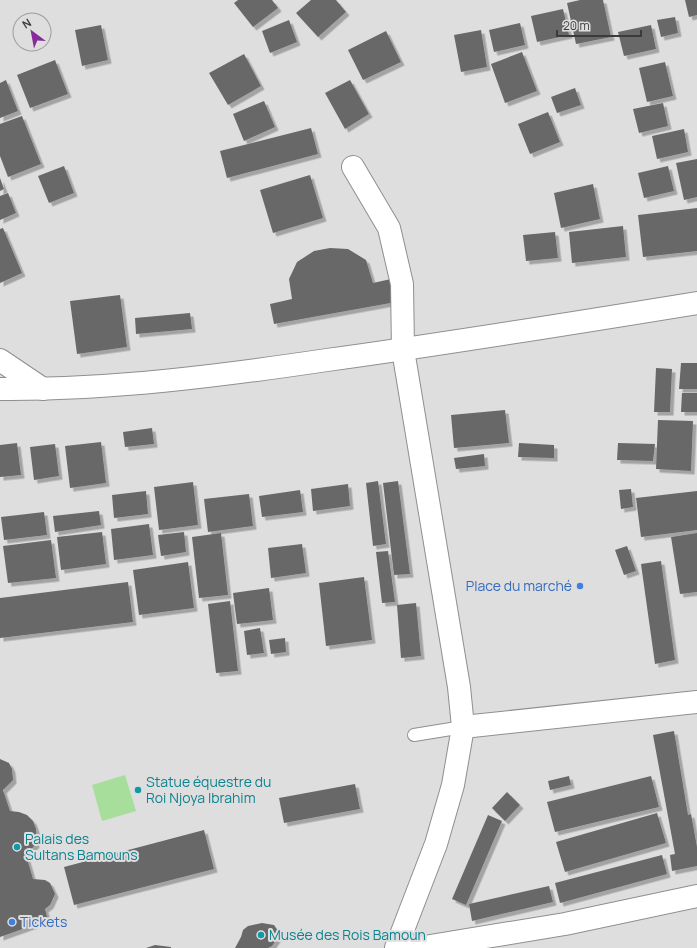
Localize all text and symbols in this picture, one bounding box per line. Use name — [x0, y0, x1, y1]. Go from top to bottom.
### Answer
north arrow — [12, 12, 52, 52]
scale bar — [557, 12, 641, 38]
text: N — [19, 15, 34, 32]
text: 20 m — [563, 17, 590, 34]
place label: Place du marché — [466, 576, 572, 595]
marker: Place du marché — [575, 581, 585, 591]
place label: Statue équestre du Roi Njoya Ibrahim — [146, 772, 271, 807]
marker: Statue équestre du Roi Njoya Ibrahim — [133, 785, 143, 795]
place label: Palais des Sultans Bamouns — [25, 829, 138, 864]
marker: Palais des Sultans Bamouns — [12, 842, 22, 852]
place label: Tickets — [20, 912, 67, 931]
marker: Tickets — [7, 917, 17, 927]
place label: Musée des Rois Bamoun — [269, 925, 426, 944]
marker: Musée des Rois Bamoun — [256, 930, 266, 940]

